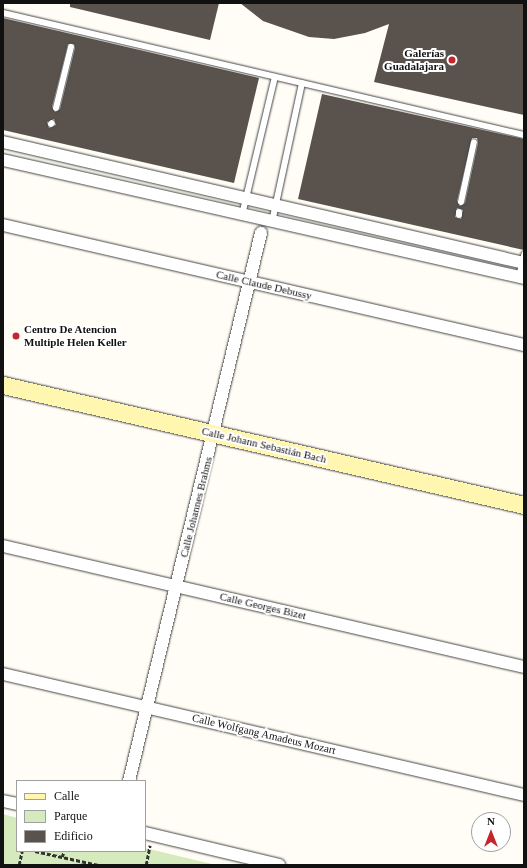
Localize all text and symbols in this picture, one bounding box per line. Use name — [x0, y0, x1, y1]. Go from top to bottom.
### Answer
place label: Galerías Guadalajara — [384, 47, 444, 73]
marker: Galerías Guadalajara — [447, 55, 457, 65]
street label: Calle Claude Debussy — [215, 268, 313, 302]
place label: Centro De Atencion Multiple Helen Keller — [24, 323, 127, 349]
marker: Centro De Atencion Multiple Helen Keller — [11, 331, 21, 341]
street label: Calle Johann Sebastián Bach — [200, 424, 328, 466]
street label: Calle Johannes Brahms — [177, 455, 215, 559]
street label: Calle Georges Bizet — [218, 590, 308, 622]
street label: Calle Wolfgang Amadeus Mozart — [190, 711, 338, 757]
legend — [16, 780, 146, 852]
text: Calle — [54, 789, 79, 803]
text: Parque — [54, 809, 87, 823]
north arrow — [471, 812, 511, 852]
text: N — [487, 815, 495, 827]
text: Edificio — [54, 829, 93, 843]

